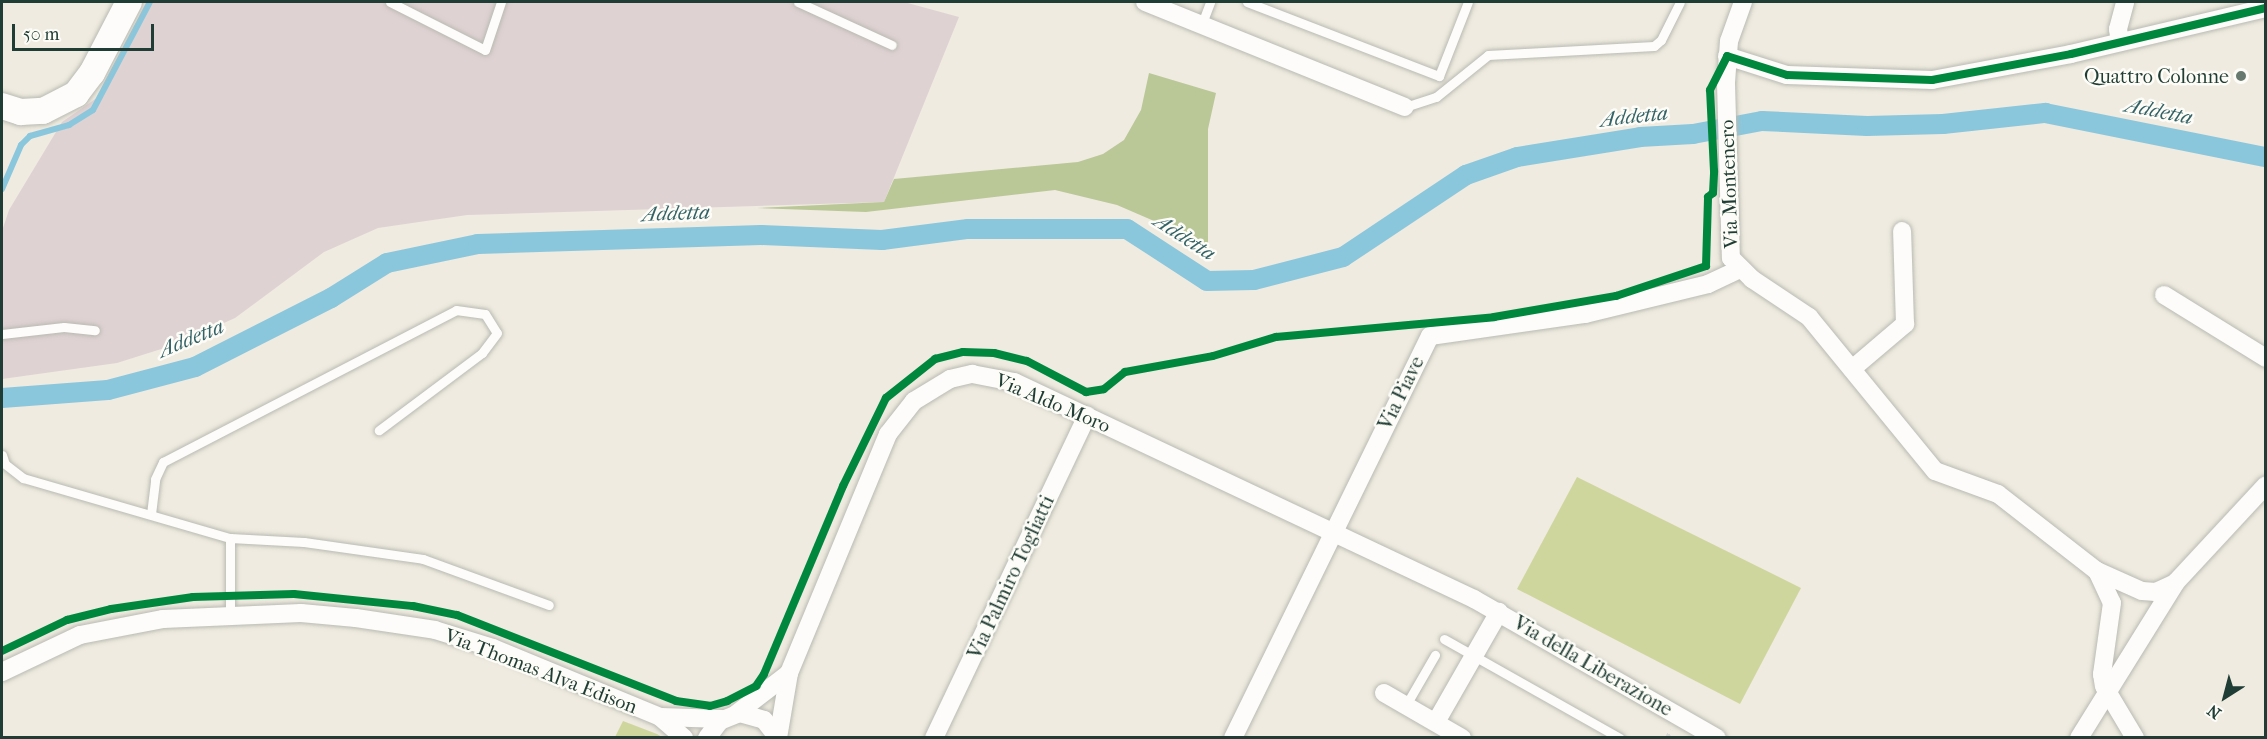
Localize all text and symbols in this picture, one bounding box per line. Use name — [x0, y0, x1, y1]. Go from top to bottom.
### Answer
scale bar — [15, 12, 158, 50]
text: 50 m — [23, 24, 59, 45]
place label: Quattro Colonne — [2084, 64, 2229, 88]
marker: Quattro Colonne — [2234, 69, 2248, 83]
water label: Addetta — [2123, 92, 2195, 130]
water label: Addetta — [1599, 100, 1669, 132]
street label: Via Montenero — [1715, 119, 1743, 249]
water label: Addetta — [642, 199, 710, 227]
water label: Addetta — [1150, 208, 1220, 266]
water label: Addetta — [155, 314, 227, 362]
street label: Via Piave — [1373, 352, 1429, 434]
street label: Via Aldo Moro — [992, 368, 1114, 438]
street label: Via Palmiro Togliatti — [963, 491, 1059, 663]
street label: Via della Liberazione — [1509, 611, 1677, 721]
street label: Via Thomas Alva Edison — [441, 623, 641, 719]
north arrow — [2195, 667, 2255, 727]
text: N — [2204, 701, 2225, 723]

